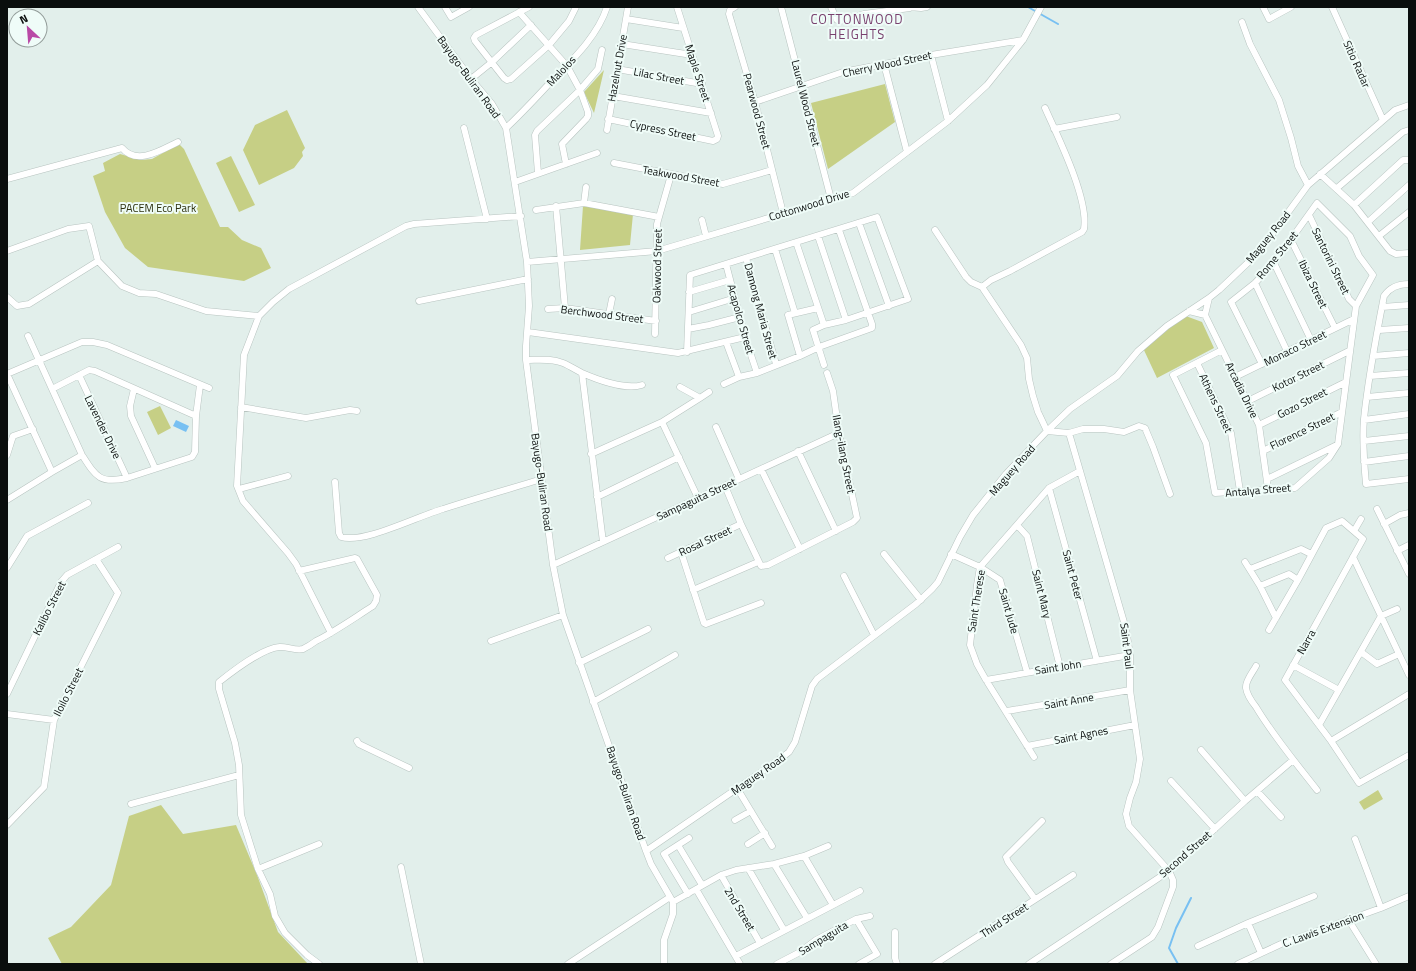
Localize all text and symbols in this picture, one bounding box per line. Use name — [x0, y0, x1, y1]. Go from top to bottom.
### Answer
north arrow — [8, 8, 48, 48]
district label: COTTONWOOD HEIGHTS — [810, 9, 904, 44]
text: N — [17, 10, 31, 28]
street label: Bayugo-Buliran Road — [434, 32, 505, 122]
street label: Hazelnut Drive — [603, 33, 631, 103]
street label: Sitio Radar — [1339, 38, 1375, 90]
street label: Maple Street — [681, 42, 715, 104]
street label: Cherry Wood Street — [841, 47, 933, 81]
street label: Malolos — [543, 52, 579, 90]
street label: Laurel Wood Street — [788, 58, 825, 148]
street label: Lilac Street — [632, 63, 686, 89]
street label: Pearwood Street — [739, 71, 775, 151]
street label: Cypress Street — [628, 115, 698, 145]
street label: Teakwood Street — [641, 161, 721, 191]
street label: Cottonwood Drive — [767, 185, 852, 225]
park label: PACEM Eco Park — [120, 200, 197, 216]
street label: Maguey Road — [1242, 207, 1294, 267]
street label: Santorini Street — [1308, 225, 1354, 297]
street label: Rome Street — [1253, 227, 1302, 283]
street label: Oakwood Street — [648, 228, 666, 303]
street label: Ibiza Street — [1294, 257, 1332, 311]
street label: Damong Maria Street — [740, 261, 782, 361]
street label: Acapolco Street — [723, 282, 759, 356]
street label: Berchwood Street — [560, 301, 644, 327]
street label: Monaco Street — [1261, 326, 1329, 370]
street label: Kotor Street — [1269, 356, 1327, 395]
street label: Arcadia Drive — [1221, 359, 1263, 421]
street label: Athens Street — [1195, 371, 1237, 435]
street label: Gozo Street — [1274, 384, 1330, 422]
street label: Lavender Drive — [81, 392, 126, 462]
street label: Florence Street — [1267, 408, 1337, 454]
street label: Ilang-ilang Street — [829, 413, 859, 495]
street label: Bayugo-Buliran Road — [527, 432, 557, 532]
street label: Maguey Road — [985, 441, 1039, 499]
street label: Sampaguita Street — [654, 474, 738, 524]
street label: Antalya Street — [1224, 479, 1292, 501]
street label: Rosal Street — [676, 522, 734, 560]
street label: Saint Peter — [1059, 548, 1087, 602]
street label: Saint Therese — [963, 568, 989, 633]
street label: Saint Mary — [1028, 568, 1056, 621]
street label: Kalibo Street — [28, 578, 70, 638]
street label: Saint Jude — [995, 586, 1023, 636]
street label: Saint Paul — [1116, 622, 1138, 670]
street label: Narra — [1293, 626, 1320, 657]
street label: Saint John — [1034, 655, 1082, 679]
street label: Iloilo Street — [49, 665, 87, 719]
street label: Saint Anne — [1043, 689, 1095, 713]
street label: Saint Agnes — [1053, 722, 1109, 748]
street label: Bayugo-Buliran Road — [602, 744, 650, 842]
street label: Maguey Road — [728, 749, 789, 799]
street label: Second Street — [1155, 827, 1215, 881]
street label: 2nd Street — [721, 884, 759, 934]
street label: Third Street — [977, 898, 1031, 942]
street label: C. Lawis Extension — [1280, 907, 1366, 951]
street label: Sampaguita — [795, 917, 851, 959]

